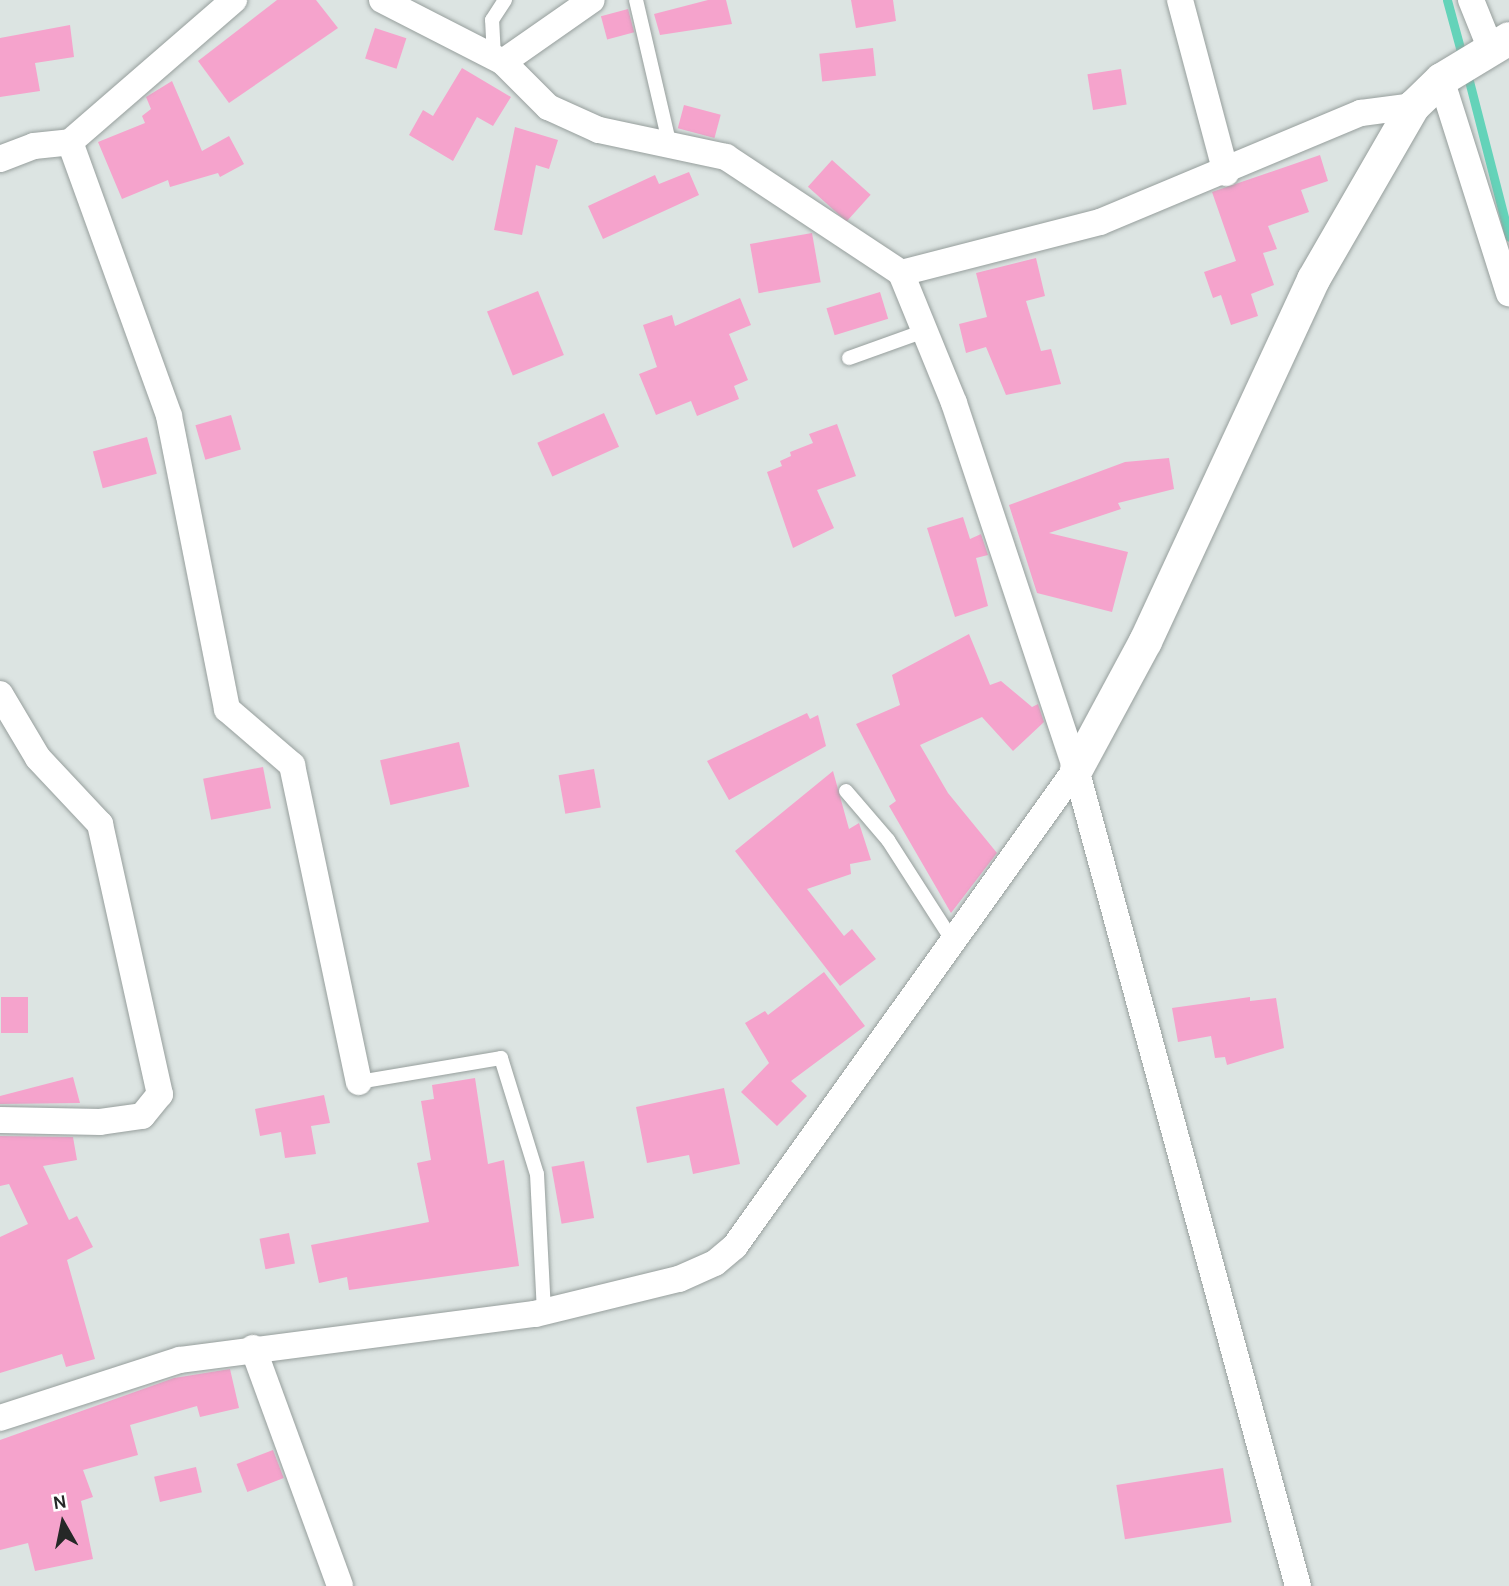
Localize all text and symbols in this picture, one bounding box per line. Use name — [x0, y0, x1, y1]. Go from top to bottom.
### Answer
north arrow — [28, 1488, 98, 1558]
text: N — [51, 1490, 68, 1514]

